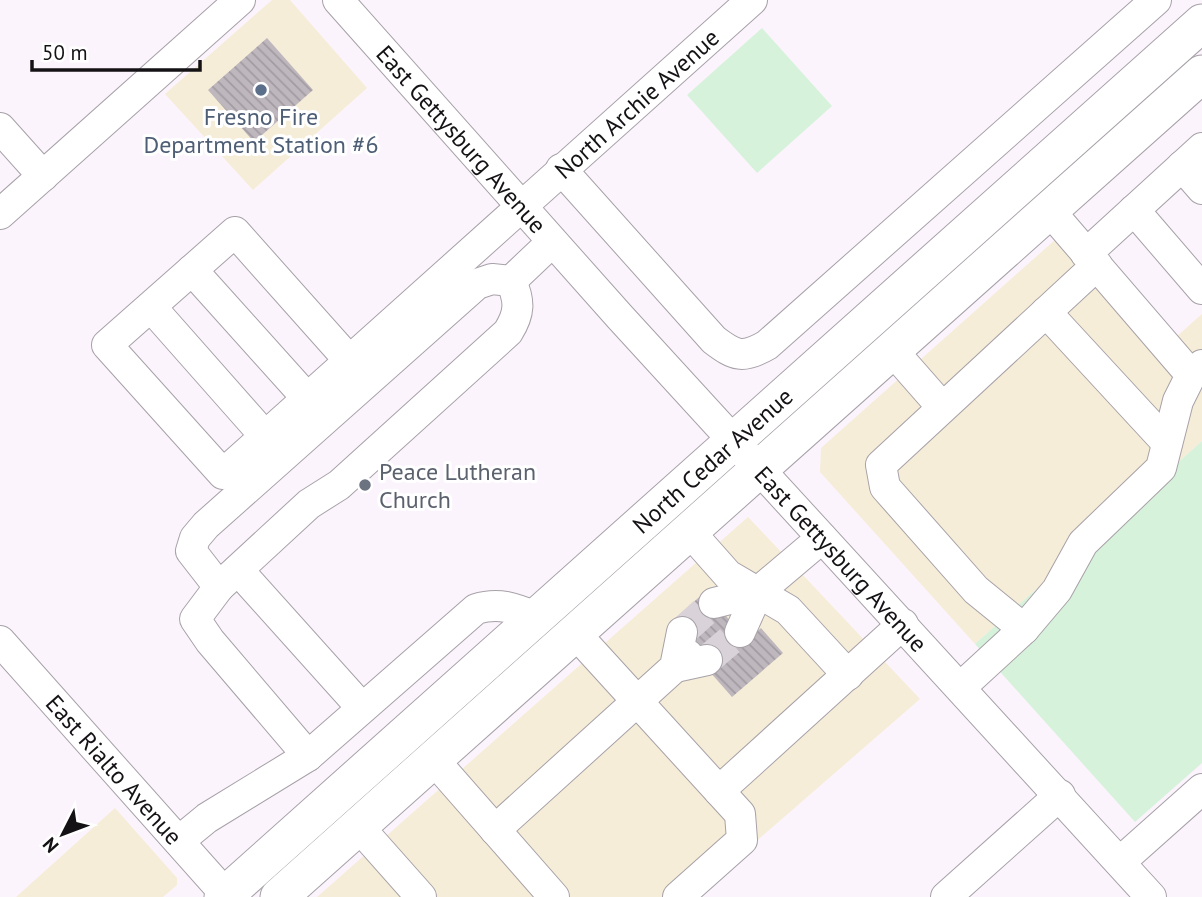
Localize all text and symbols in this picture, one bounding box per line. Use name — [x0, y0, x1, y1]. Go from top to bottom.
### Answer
street label: North Archie Avenue — [548, 22, 725, 185]
scale bar — [32, 28, 200, 72]
street label: East Gettysburg Avenue — [370, 38, 553, 240]
text: 50 m — [42, 39, 88, 66]
marker: Fresno Fire Department Station #6 — [253, 82, 269, 98]
place label: Fresno Fire Department Station #6 — [143, 101, 379, 160]
street label: North Cedar Avenue — [626, 381, 799, 540]
place label: Peace Lutheran Church — [379, 456, 536, 515]
street label: East Gettysburg Avenue — [748, 459, 934, 658]
marker: Peace Lutheran Church — [357, 477, 373, 493]
street label: East Rialto Avenue — [39, 688, 189, 851]
north arrow — [28, 799, 98, 869]
text: N — [37, 833, 63, 858]

